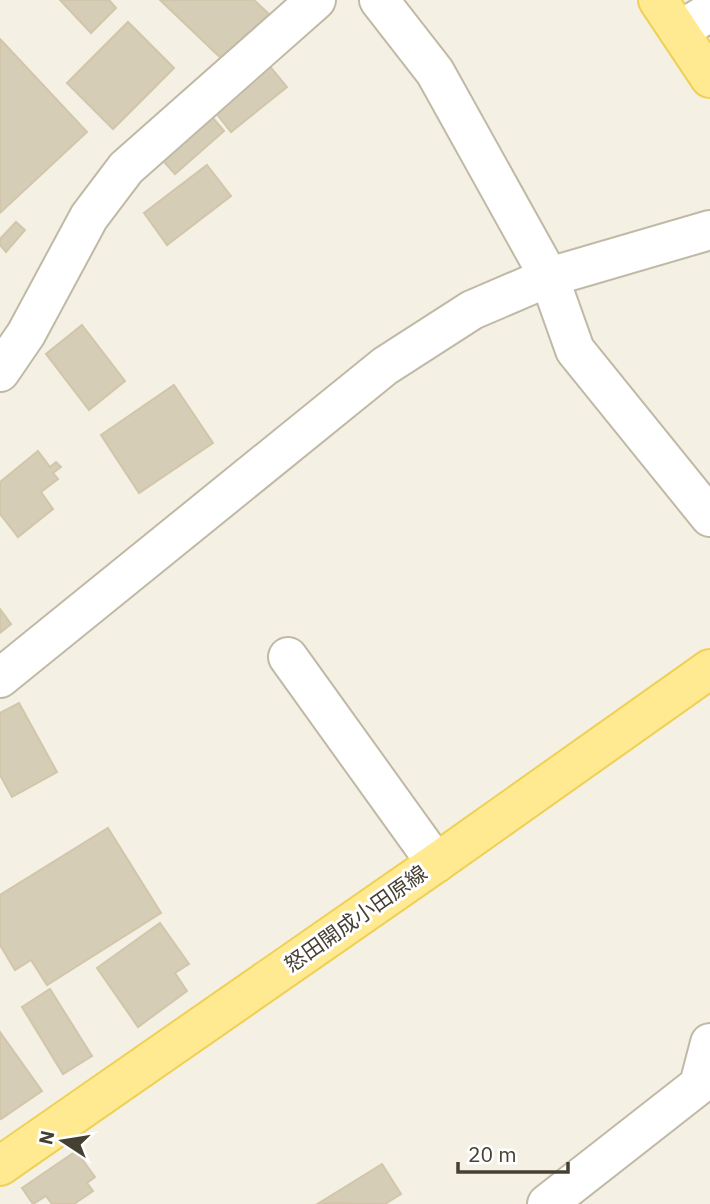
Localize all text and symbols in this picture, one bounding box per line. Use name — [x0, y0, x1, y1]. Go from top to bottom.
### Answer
street label: 怒田開成小田原線 — [279, 859, 432, 978]
north arrow — [28, 1106, 98, 1176]
text: N — [33, 1128, 60, 1147]
scale bar — [458, 1130, 568, 1174]
text: 20 m — [468, 1140, 517, 1168]

